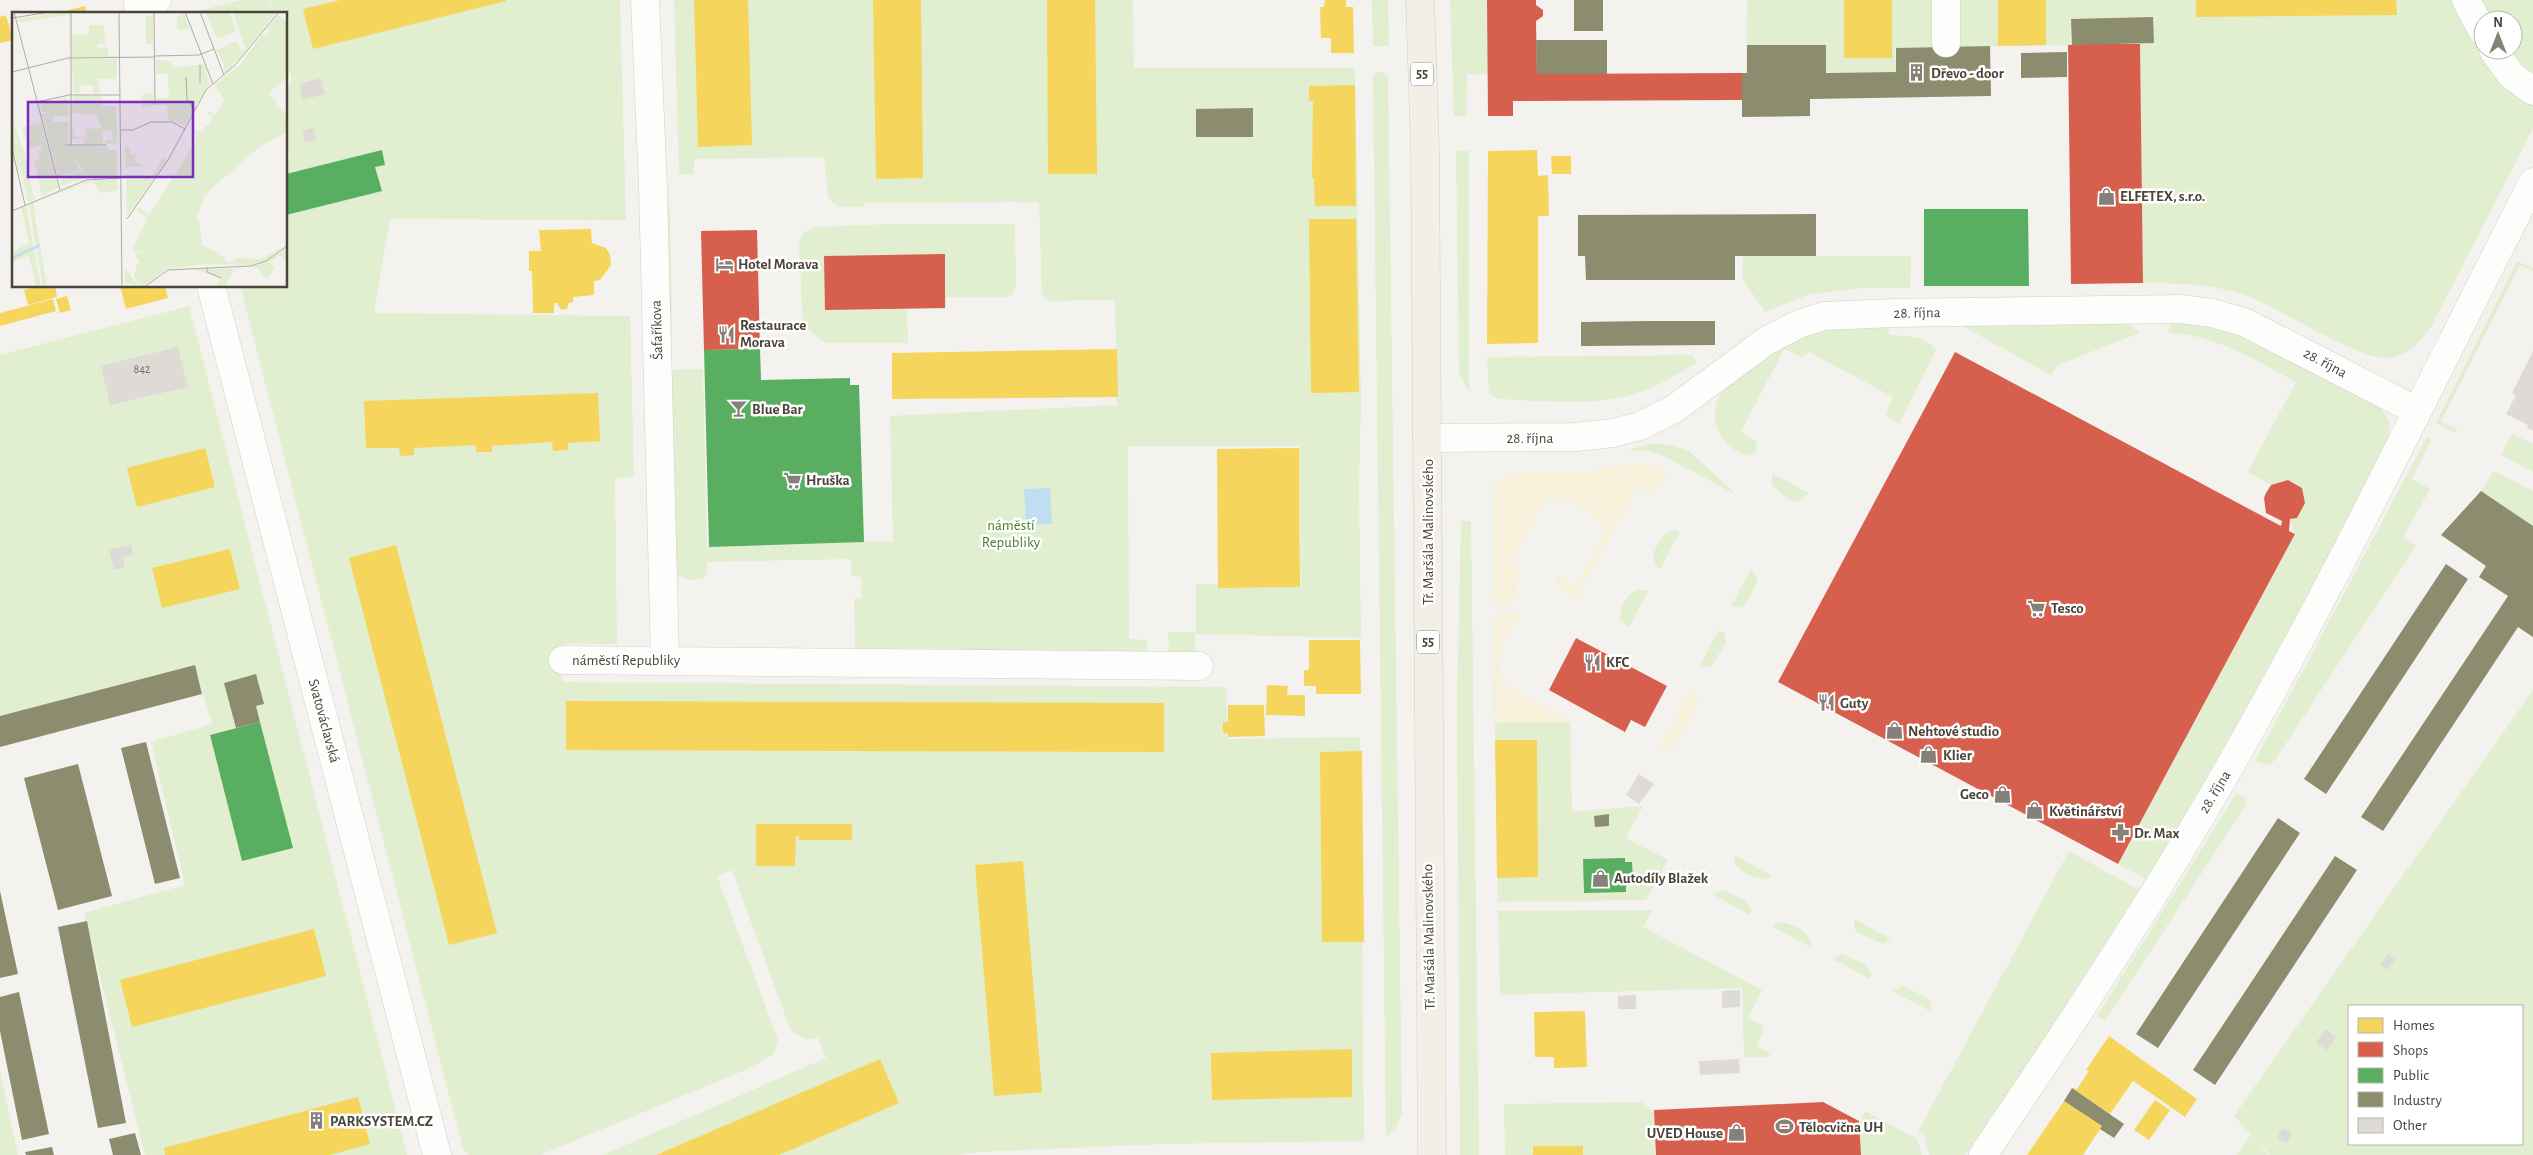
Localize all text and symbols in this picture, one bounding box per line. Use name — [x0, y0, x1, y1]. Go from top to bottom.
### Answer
north arrow — [2473, 10, 2523, 60]
inset map — [12, 12, 288, 288]
text: N — [2493, 16, 2503, 30]
road number: 55 — [1411, 62, 1433, 86]
building icon: Dřevo - door — [1907, 63, 1927, 83]
place label: Dřevo - door — [1931, 66, 2005, 81]
shop icon: ELFETEX, s.r.o. — [2096, 186, 2116, 206]
place label: ELFETEX, s.r.o. — [2120, 189, 2205, 204]
hotel icon: Hotel Morava — [714, 254, 734, 274]
place label: Hotel Morava — [738, 257, 819, 272]
street label: Šafaříkova — [647, 300, 666, 360]
street label: 28. října — [1893, 305, 1941, 321]
place label: Restaurace Morava — [740, 318, 806, 350]
restaurant icon: Restaurace Morava — [716, 324, 736, 344]
street label: 28. října — [2301, 345, 2349, 381]
house number: 842 — [134, 363, 151, 375]
bar icon: Blue Bar — [728, 399, 748, 419]
place label: Blue Bar — [752, 402, 804, 417]
street label: 28. října — [1507, 431, 1554, 446]
street label: Tř. Maršála Malinovského — [1421, 459, 1436, 605]
supermarket icon: Hruška — [782, 470, 802, 490]
place label: Hruška — [806, 473, 850, 488]
park label: náměstí Republiky — [982, 518, 1041, 550]
supermarket icon: Tesco — [2027, 598, 2047, 618]
place label: Tesco — [2051, 601, 2084, 616]
road number: 55 — [1417, 630, 1439, 654]
restaurant icon: KFC — [1582, 652, 1602, 672]
street label: náměstí Republiky — [572, 653, 681, 668]
place label: KFC — [1606, 655, 1630, 670]
street label: Svatováclavská — [306, 677, 342, 765]
restaurant icon: Guty — [1816, 693, 1836, 713]
place label: Guty — [1840, 696, 1869, 711]
shop icon: Nehtové studio — [1884, 721, 1904, 741]
place label: Nehtové studio — [1908, 724, 1999, 739]
shop icon: Klier — [1919, 745, 1939, 765]
place label: Klier — [1943, 748, 1973, 763]
street label: 28. října — [2196, 768, 2234, 816]
shop icon: Geco — [1993, 784, 2013, 804]
place label: Geco — [1960, 787, 1989, 802]
shop icon: Květinářství — [2025, 801, 2045, 821]
place label: Květinářství — [2049, 804, 2123, 819]
pharmacy icon: Dr. Max — [2110, 823, 2130, 843]
place label: Dr. Max — [2134, 826, 2180, 841]
street label: Tř. Maršála Malinovského — [1420, 864, 1438, 1010]
shop icon: Autodíly Blažek — [1590, 868, 1610, 888]
place label: Autodíly Blažek — [1614, 871, 1709, 886]
legend — [2348, 1005, 2523, 1145]
text: Homes — [2393, 1018, 2435, 1033]
text: Shops — [2393, 1043, 2428, 1058]
text: Public — [2393, 1068, 2429, 1083]
text: Industry — [2393, 1093, 2442, 1108]
building icon: PARKSYSTEM.CZ — [306, 1111, 326, 1131]
place label: PARKSYSTEM.CZ — [330, 1114, 433, 1129]
sports icon: Tělocvična UH — [1775, 1117, 1795, 1137]
text: Other — [2393, 1118, 2427, 1133]
place label: Tělocvična UH — [1799, 1120, 1883, 1135]
shop icon: UVED House — [1727, 1123, 1747, 1143]
place label: UVED House — [1647, 1126, 1723, 1141]

